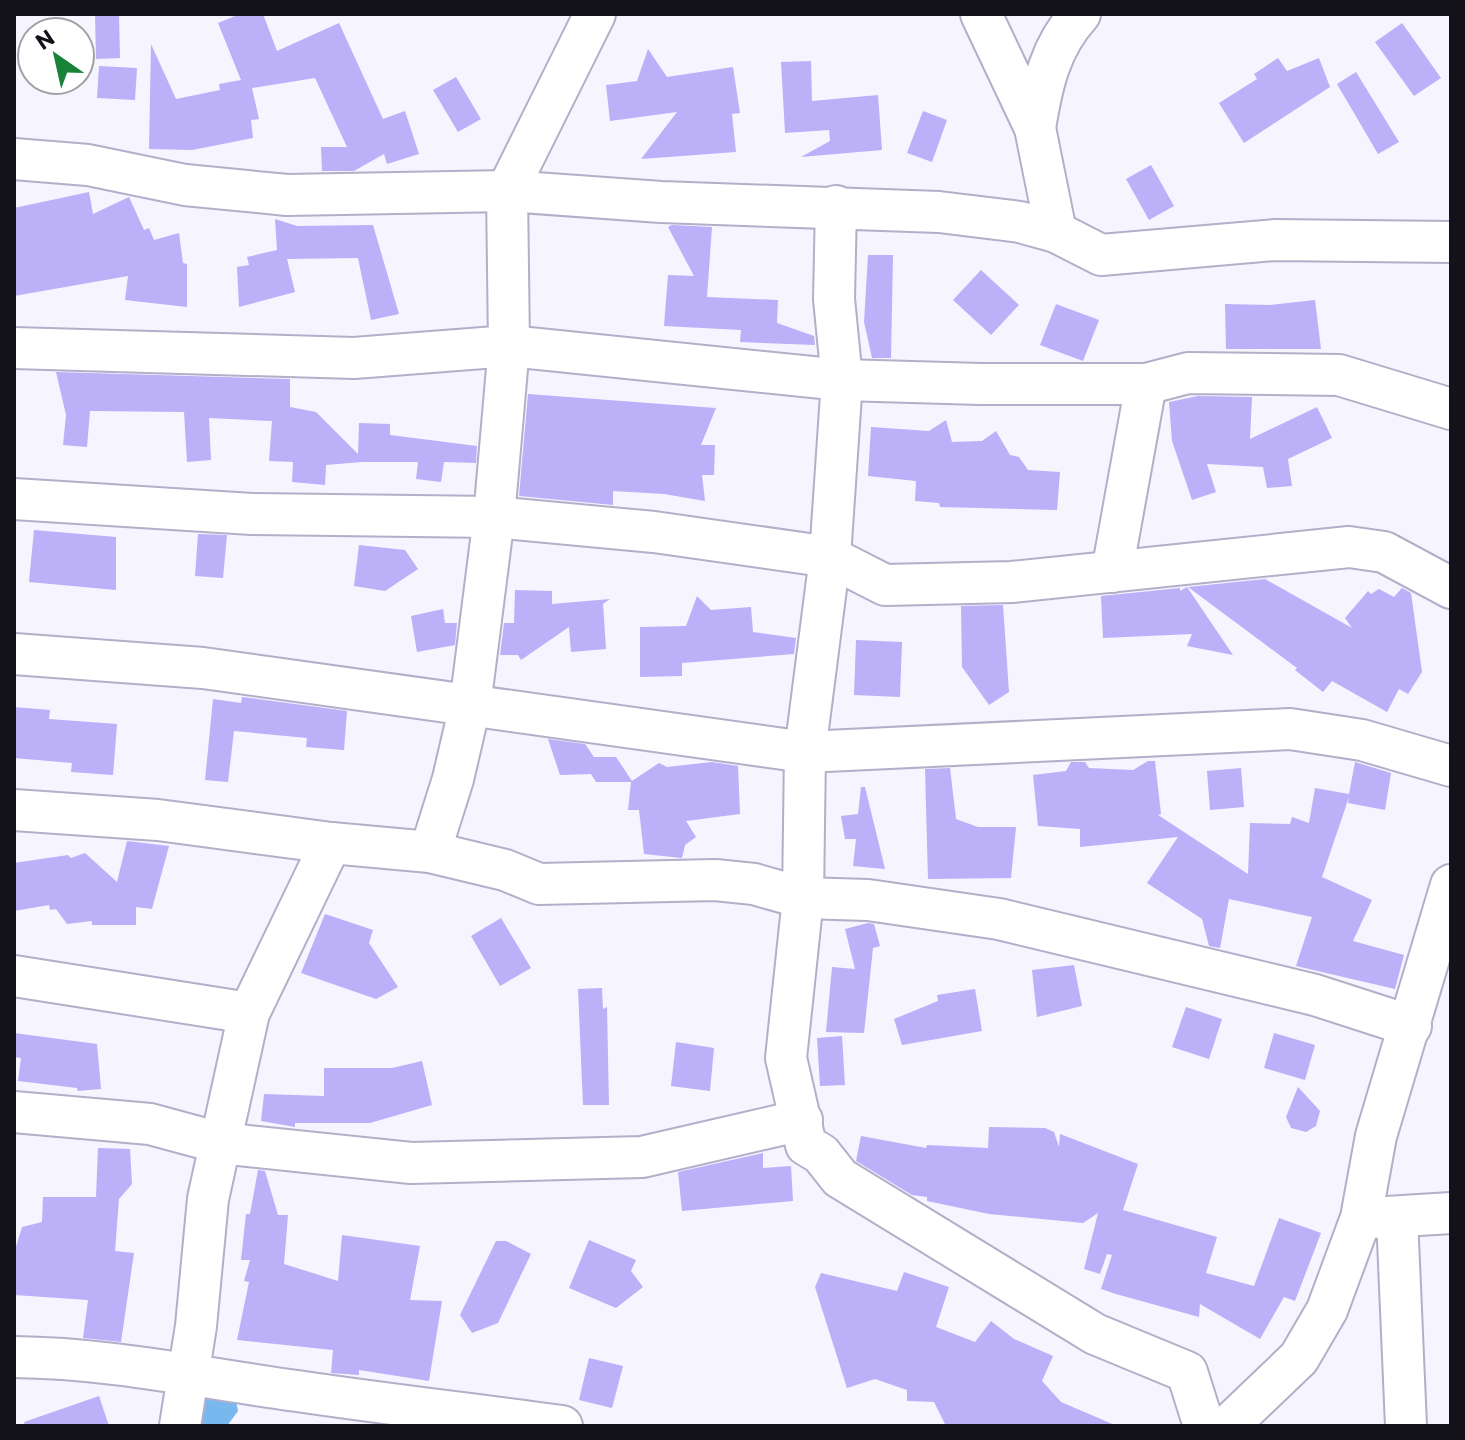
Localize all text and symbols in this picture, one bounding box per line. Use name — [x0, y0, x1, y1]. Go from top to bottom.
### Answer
north arrow — [16, 16, 96, 96]
text: N — [30, 23, 59, 55]

